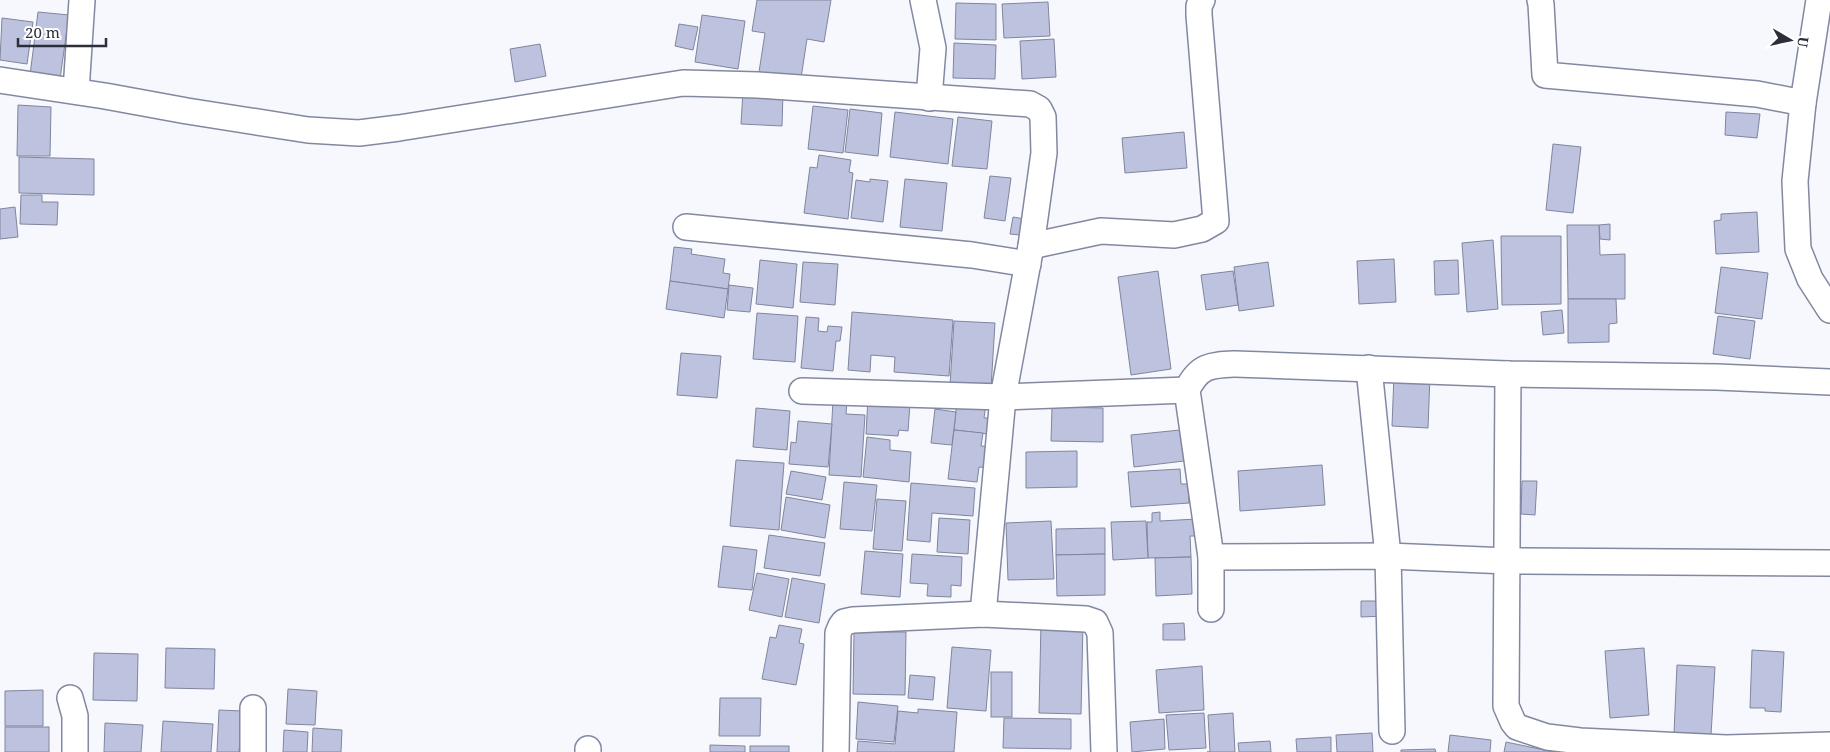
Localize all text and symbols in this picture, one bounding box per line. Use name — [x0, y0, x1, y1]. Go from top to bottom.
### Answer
scale bar — [18, 15, 105, 47]
north arrow — [1765, 15, 1815, 65]
text: 20 m — [25, 22, 60, 42]
text: U — [1793, 35, 1814, 49]

